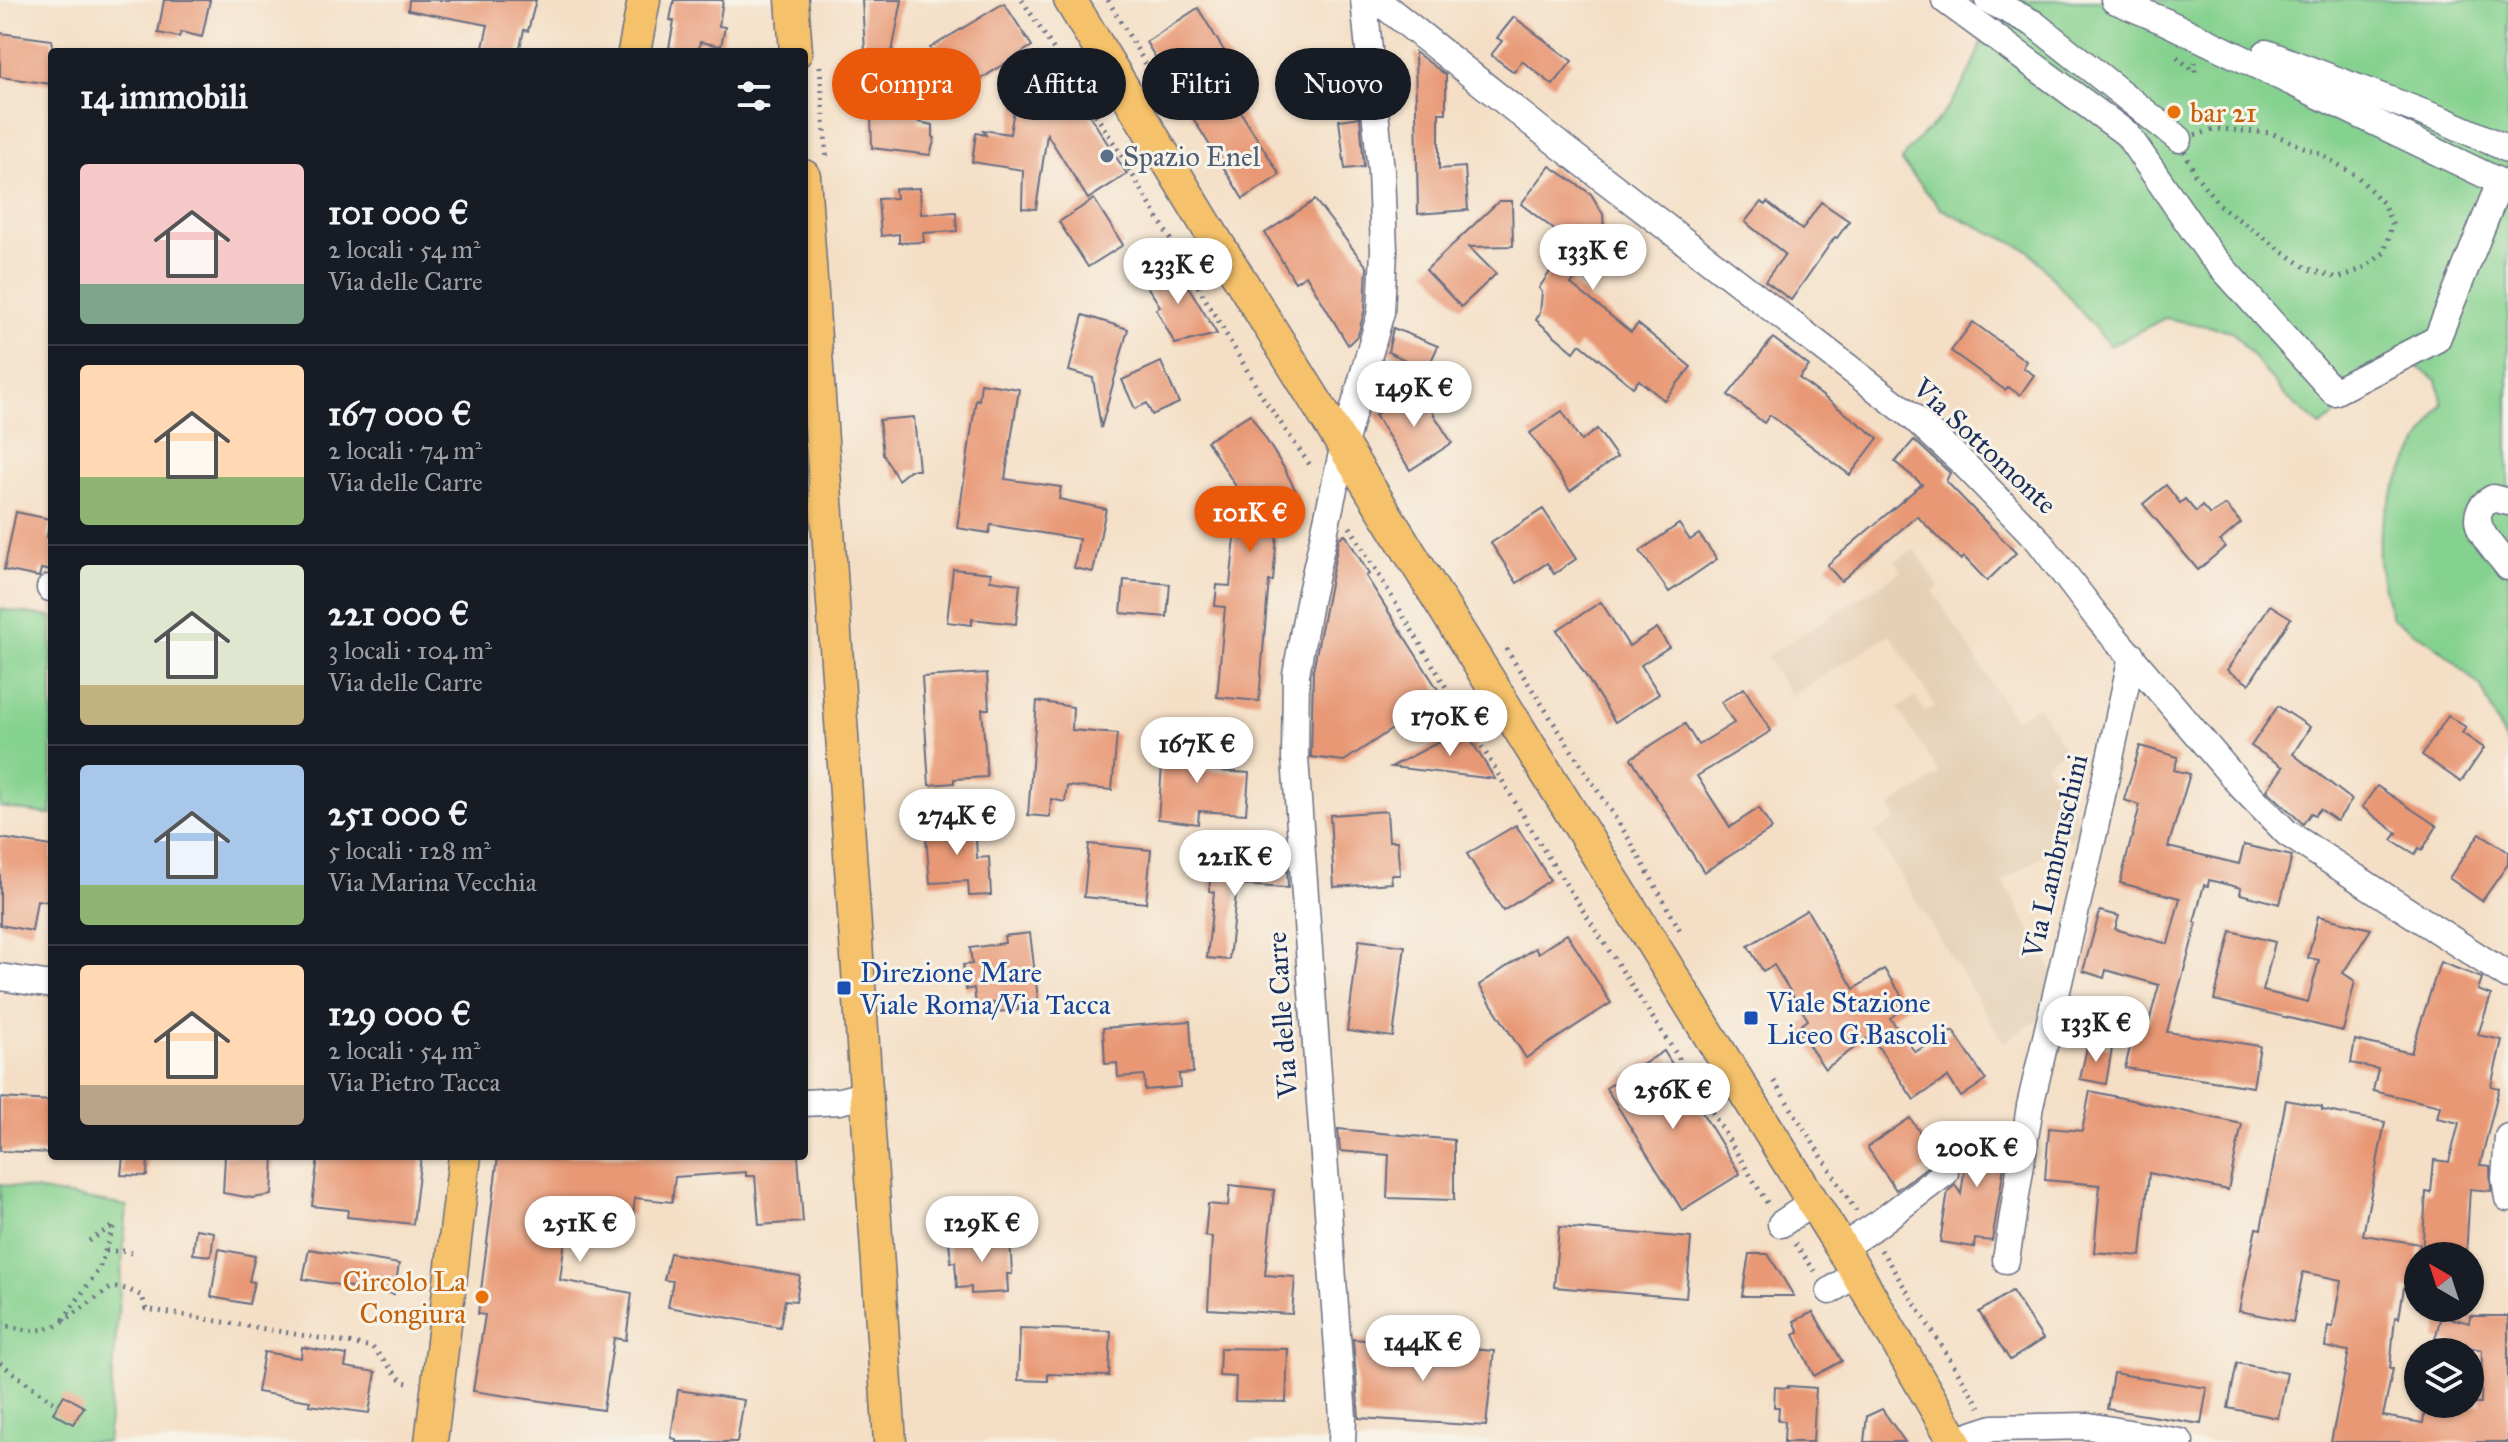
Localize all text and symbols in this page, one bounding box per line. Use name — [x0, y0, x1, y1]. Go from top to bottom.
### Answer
chip: Compra — [832, 48, 981, 120]
chip: Affitta — [997, 48, 1126, 120]
chip: Filtri — [1142, 48, 1259, 120]
chip: Nuovo — [1275, 48, 1411, 120]
icon: filters — [732, 74, 776, 118]
text: 14 immobili — [80, 76, 248, 117]
place label: bar 21 — [2190, 95, 2257, 130]
marker: bar 21 — [2165, 103, 2183, 121]
place label: Spazio Enel — [1123, 139, 1261, 174]
marker: Spazio Enel — [1098, 147, 1116, 165]
text: 101 000 € — [328, 192, 469, 233]
icon: home — [144, 196, 240, 292]
pin: 133K € — [1528, 224, 1658, 292]
text: 2 locali · 54 m² — [328, 233, 481, 265]
text: 133K € — [1558, 234, 1628, 266]
pin: 233K € — [1113, 238, 1243, 306]
text: 233K € — [1141, 248, 1215, 280]
text: Via delle Carre — [328, 265, 483, 297]
pin: 149K € — [1349, 361, 1479, 429]
street label: Via Sottomonte — [1905, 370, 2064, 521]
text: 149K € — [1375, 371, 1453, 403]
text: 167 000 € — [328, 393, 472, 434]
icon: home — [144, 397, 240, 493]
text: 2 locali · 74 m² — [328, 434, 482, 466]
text: Via delle Carre — [328, 466, 483, 498]
pin: 101K € — [1185, 486, 1315, 554]
text: 101K € — [1212, 496, 1288, 528]
text: 221 000 € — [328, 593, 469, 634]
icon: home — [144, 597, 240, 693]
text: 3 locali · 104 m² — [328, 634, 492, 666]
text: Via delle Carre — [328, 666, 483, 698]
pin: 170K € — [1385, 690, 1515, 758]
text: 170K € — [1410, 700, 1490, 732]
pin: 167K € — [1132, 717, 1262, 785]
text: 167K € — [1158, 727, 1236, 759]
street label: Via Lambruschini — [2014, 750, 2096, 962]
pin: 274K € — [892, 789, 1022, 857]
text: 251 000 € — [328, 793, 468, 834]
icon: home — [144, 797, 240, 893]
text: 274K € — [917, 799, 997, 831]
pin: 221K € — [1170, 830, 1300, 898]
text: 5 locali · 128 m² — [328, 834, 491, 866]
text: 221K € — [1197, 840, 1273, 872]
text: Via Marina Vecchia — [328, 866, 537, 898]
street label: Via delle Carre — [1259, 931, 1305, 1100]
place label: Direzione Mare Viale Roma/Via Tacca — [859, 955, 1111, 1022]
marker: Direzione Mare Viale Roma/Via Tacca — [835, 979, 853, 997]
place label: Viale Stazione Liceo G.Bascoli — [1766, 985, 1947, 1052]
text: 129 000 € — [328, 993, 471, 1034]
pin: 133K € — [2031, 996, 2161, 1064]
icon: home — [144, 997, 240, 1093]
text: 133K € — [2061, 1006, 2131, 1038]
marker: Viale Stazione Liceo G.Bascoli — [1742, 1009, 1760, 1027]
text: 2 locali · 54 m² — [328, 1034, 481, 1066]
pin: 256K € — [1608, 1063, 1738, 1131]
text: Via Pietro Tacca — [328, 1066, 500, 1098]
text: 256K € — [1634, 1073, 1712, 1105]
pin: 200K € — [1912, 1121, 2042, 1189]
text: 200K € — [1936, 1131, 2018, 1163]
pin: 251K € — [515, 1196, 645, 1264]
pin: 129K € — [917, 1196, 1047, 1264]
text: 251K € — [543, 1206, 617, 1238]
text: 129K € — [944, 1206, 1020, 1238]
north arrow — [2404, 1242, 2484, 1322]
map controls — [2404, 1242, 2484, 1418]
place label: Circolo La Congiura — [343, 1264, 466, 1331]
marker: Circolo La Congiura — [473, 1288, 491, 1306]
pin: 144K € — [1358, 1315, 1488, 1383]
text: 144K € — [1383, 1325, 1463, 1357]
button: layers — [2404, 1338, 2484, 1418]

